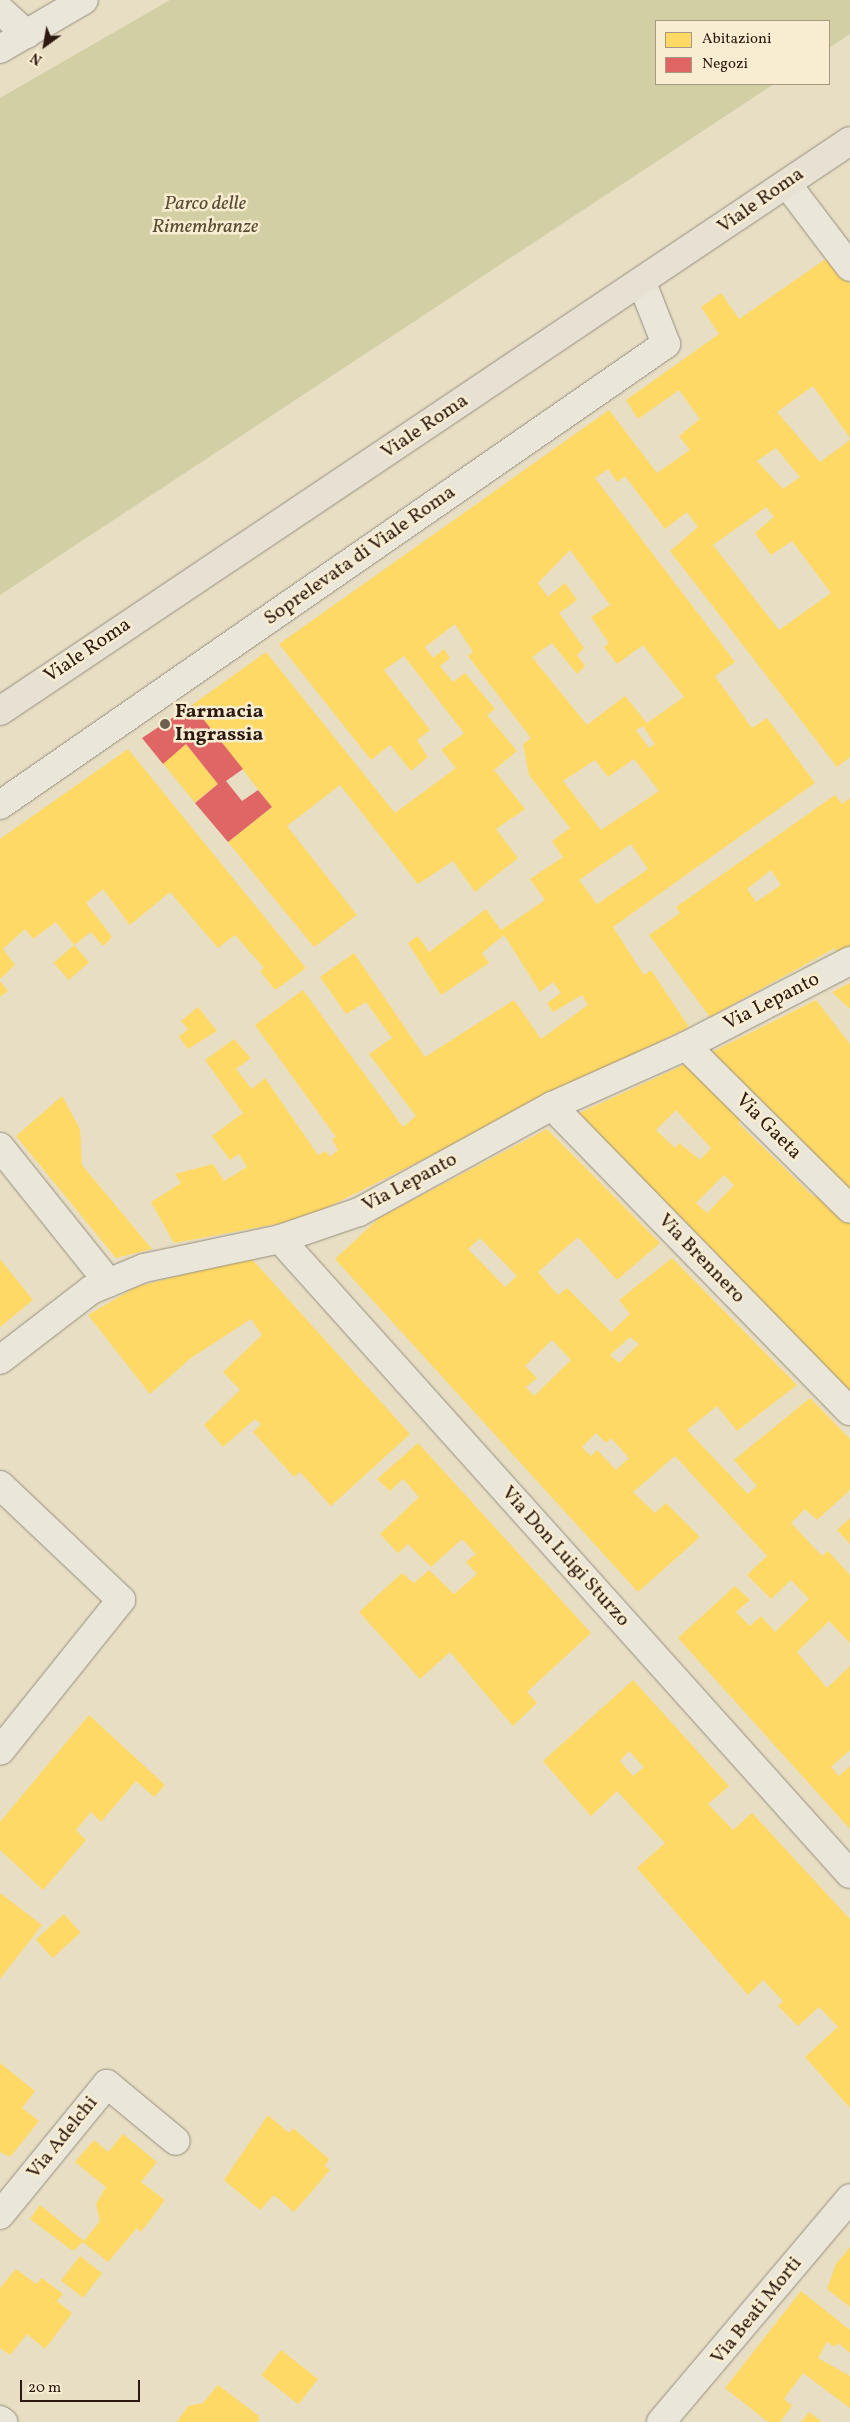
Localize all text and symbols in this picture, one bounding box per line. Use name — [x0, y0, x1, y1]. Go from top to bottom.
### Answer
north arrow — [20, 20, 70, 70]
legend — [655, 20, 830, 85]
text: Abitazioni — [702, 29, 772, 50]
text: N — [27, 47, 46, 69]
text: Negozi — [702, 54, 748, 75]
street label: Viale Roma — [713, 163, 809, 239]
park label: Parco delle Rimembranze — [152, 192, 258, 239]
street label: Viale Roma — [377, 389, 473, 465]
street label: Soprelevata di Viale Roma — [260, 481, 460, 631]
street label: Viale Roma — [40, 613, 136, 689]
place label: Farmacia Ingrassia — [175, 700, 264, 747]
marker: Farmacia Ingrassia — [159, 718, 171, 730]
street label: Via Lepanto — [720, 968, 824, 1036]
street label: Via Gaeta — [730, 1089, 806, 1165]
street label: Via Lepanto — [358, 1148, 462, 1218]
street label: Via Brennero — [652, 1209, 750, 1309]
street label: Via Don Luigi Sturzo — [496, 1482, 634, 1632]
street label: Via Adelchi — [22, 2092, 104, 2184]
street label: Via Beati Morti — [706, 2252, 808, 2370]
scale bar — [22, 2370, 142, 2402]
text: 20 m — [28, 2378, 61, 2399]

